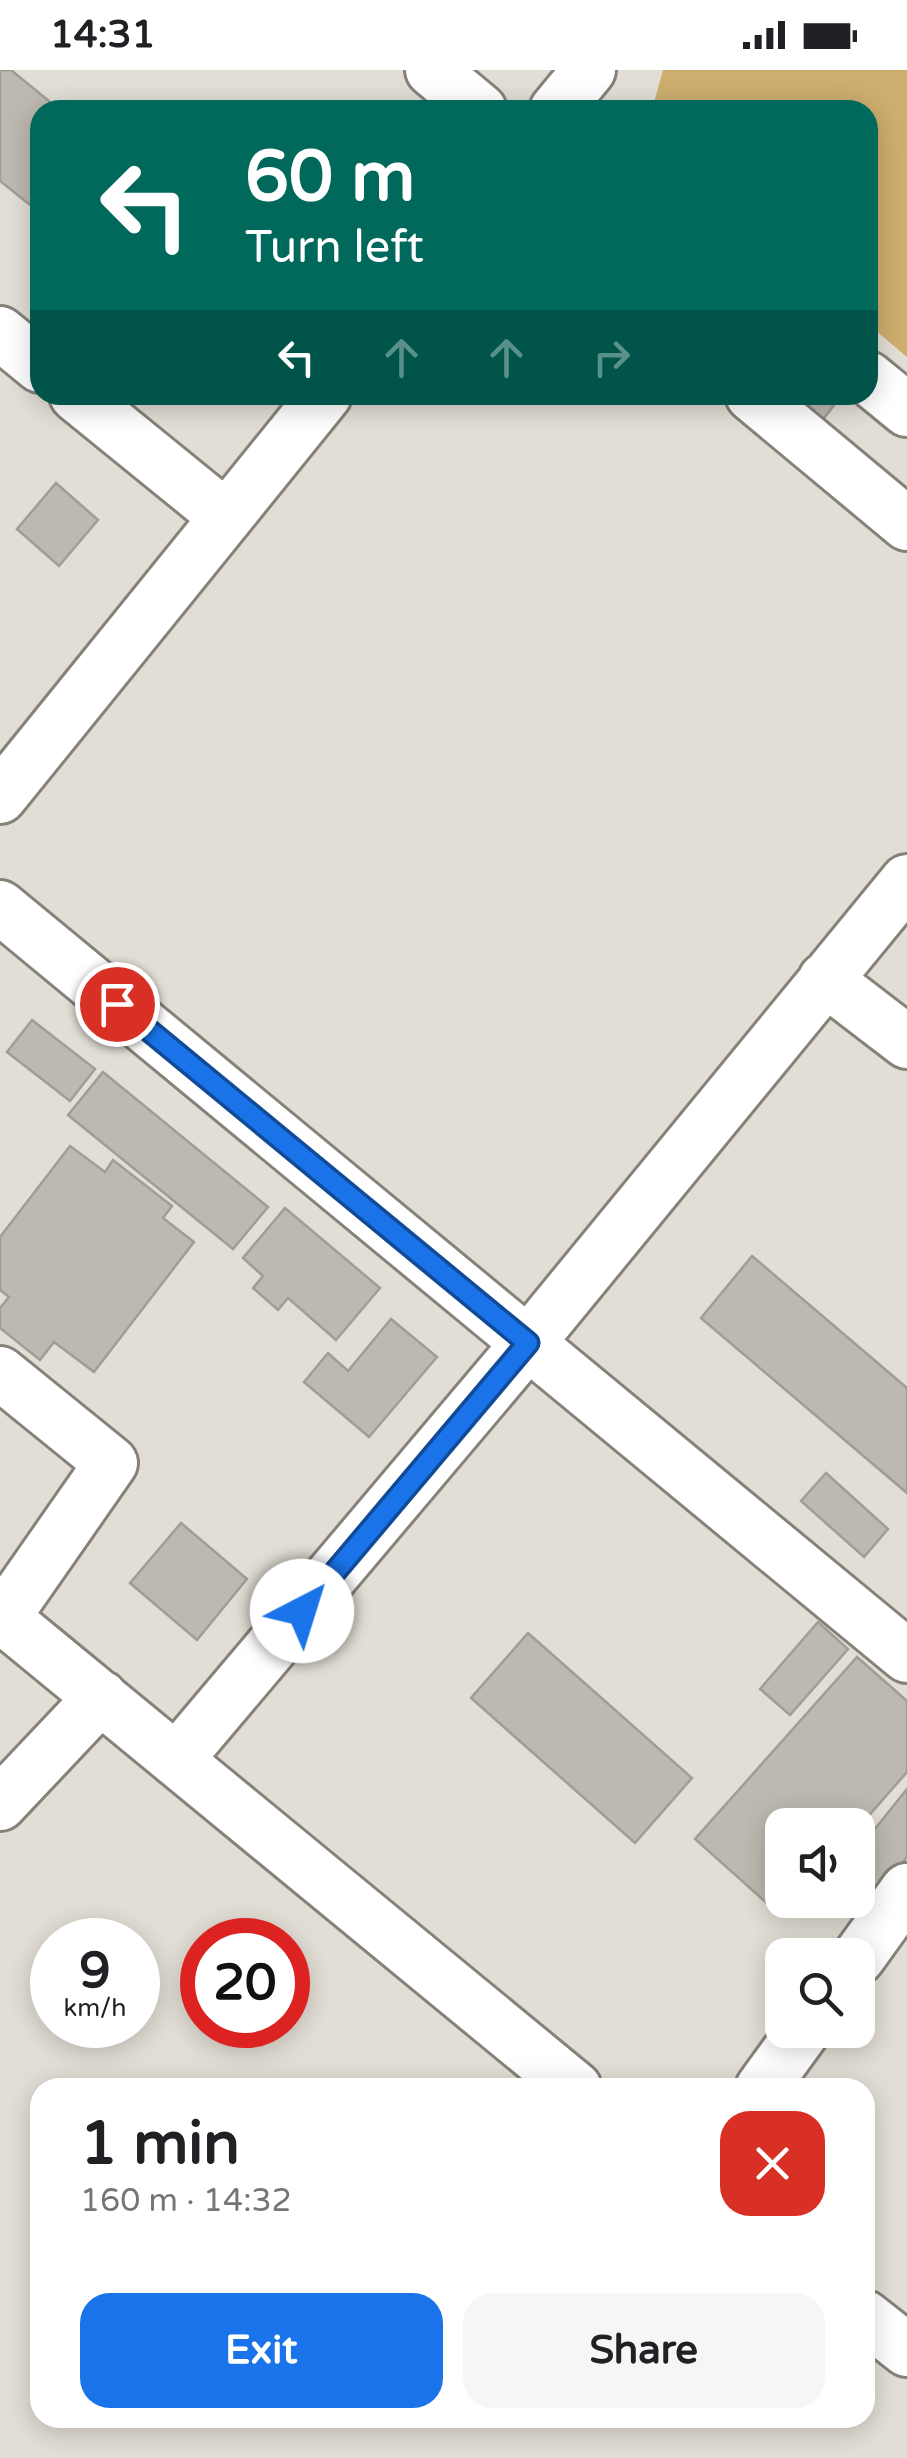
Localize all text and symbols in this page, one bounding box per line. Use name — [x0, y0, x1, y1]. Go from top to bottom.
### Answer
text: 14:31 — [50, 12, 155, 58]
text: 60 m — [245, 136, 415, 220]
icon: left — [80, 140, 210, 270]
text: Turn left — [245, 221, 424, 275]
icon: left — [269, 330, 324, 385]
icon: ahead — [374, 330, 429, 385]
icon: ahead — [479, 330, 534, 385]
icon: right — [584, 330, 639, 385]
pin — [75, 962, 160, 1047]
icon: arrive — [90, 977, 145, 1032]
position arrow — [250, 1559, 354, 1663]
map controls — [765, 1808, 875, 2048]
button: sound — [765, 1808, 875, 1918]
speed limit sign: 20 — [180, 1918, 310, 2048]
button: search — [765, 1938, 875, 2048]
text: 9 — [79, 1941, 111, 2001]
text: km/h — [64, 1993, 126, 2023]
text: 1 min — [80, 2108, 240, 2180]
button: close — [720, 2111, 825, 2216]
text: 160 m · 14:32 — [80, 2182, 292, 2220]
button: Exit — [80, 2293, 443, 2408]
button: Share — [463, 2293, 825, 2408]

